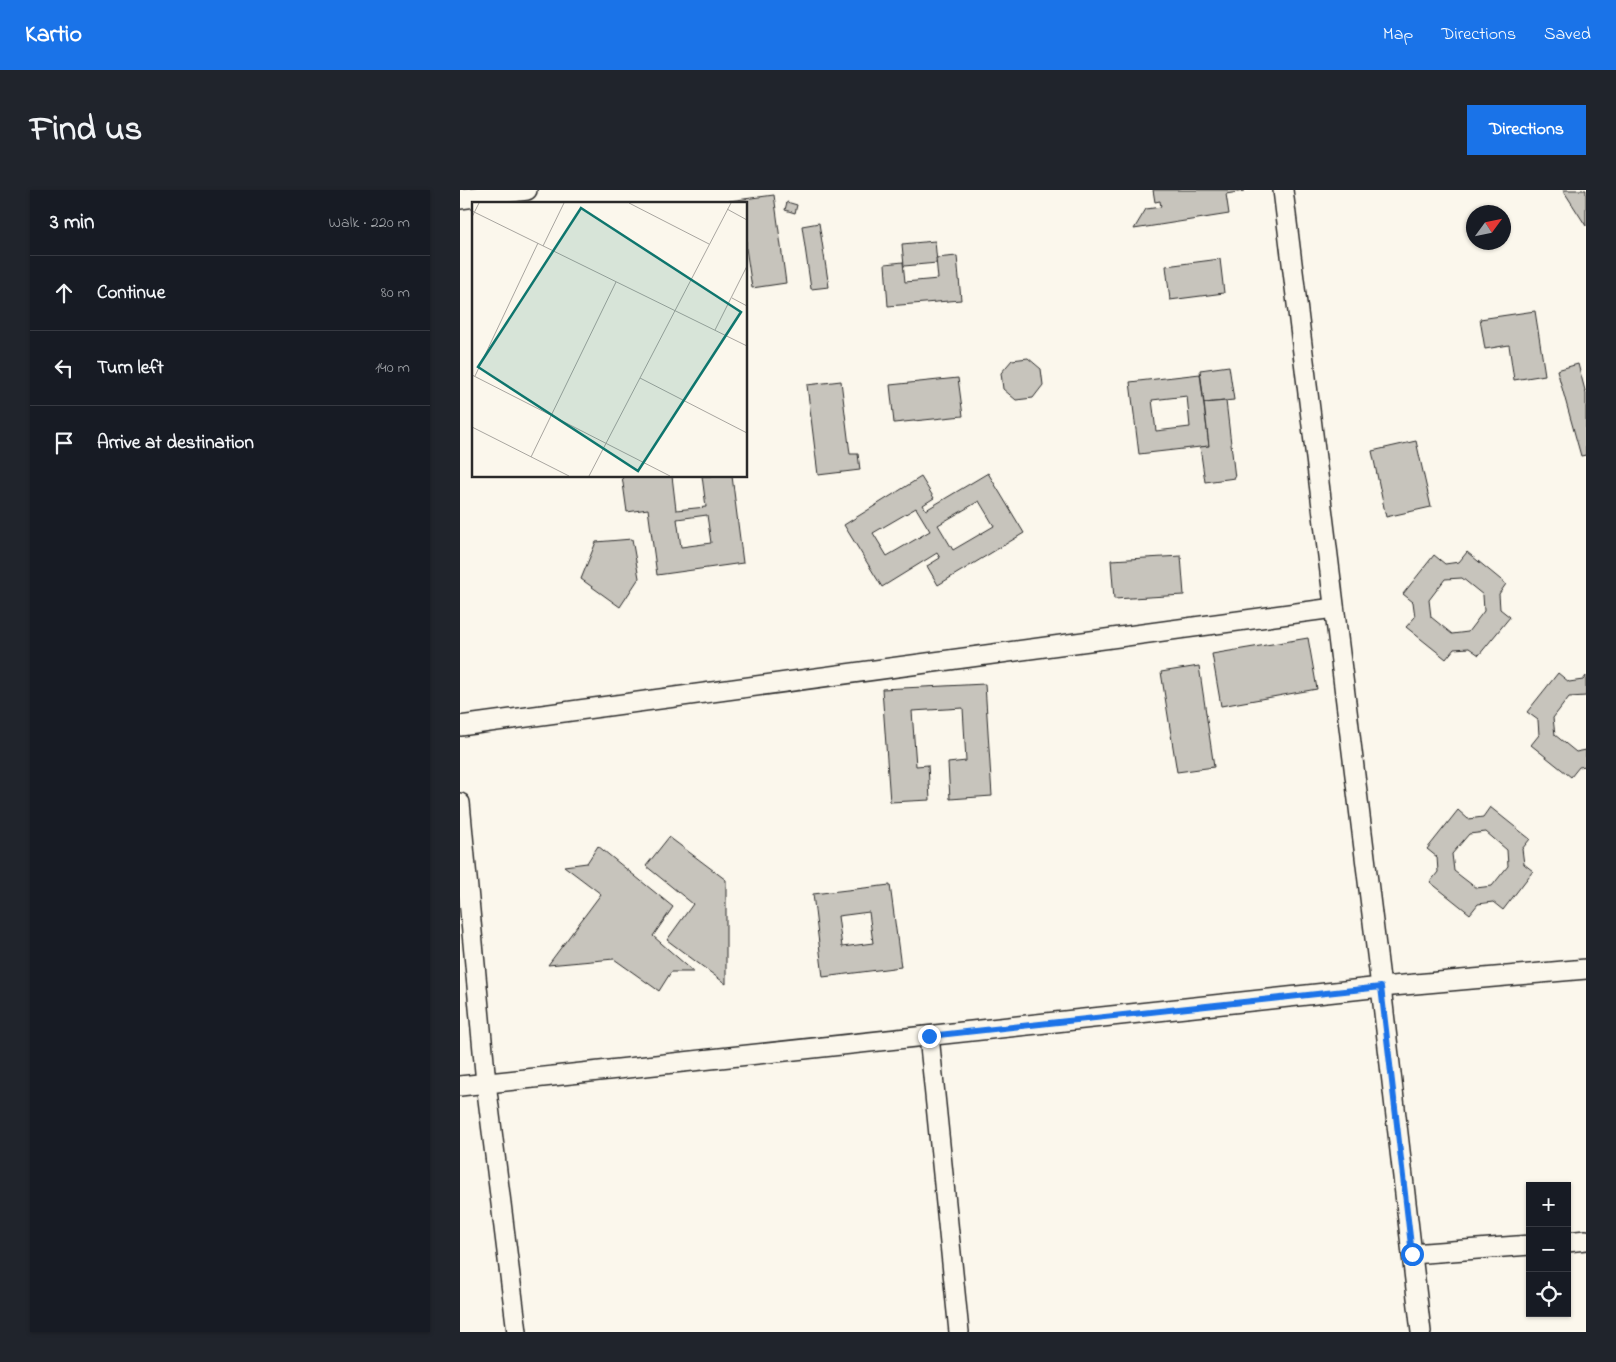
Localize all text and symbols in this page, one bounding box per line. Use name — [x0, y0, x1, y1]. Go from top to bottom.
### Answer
text: Kartio — [25, 18, 82, 53]
text: Map — [1383, 22, 1413, 48]
text: Directions — [1441, 22, 1516, 48]
text: Saved — [1544, 22, 1591, 48]
text: Find us — [30, 105, 142, 156]
button: Directions — [1467, 105, 1586, 155]
inset map — [472, 202, 748, 478]
north arrow — [1466, 205, 1511, 250]
text: 3 min — [50, 208, 94, 238]
text: Walk · 220 m — [329, 211, 410, 235]
icon: ahead — [50, 279, 78, 307]
text: Continue — [97, 280, 165, 307]
text: 80 m — [381, 281, 410, 305]
icon: left — [50, 354, 78, 382]
text: Turn left — [97, 355, 164, 382]
text: 140 m — [375, 356, 410, 380]
icon: arrive — [50, 429, 78, 457]
text: Arrive at destination — [97, 430, 254, 457]
route end — [918, 1025, 941, 1048]
map controls — [1526, 1182, 1571, 1317]
button: + — [1526, 1182, 1571, 1227]
button: − — [1526, 1227, 1571, 1272]
route start — [1401, 1243, 1424, 1266]
button: locate — [1526, 1272, 1571, 1317]

